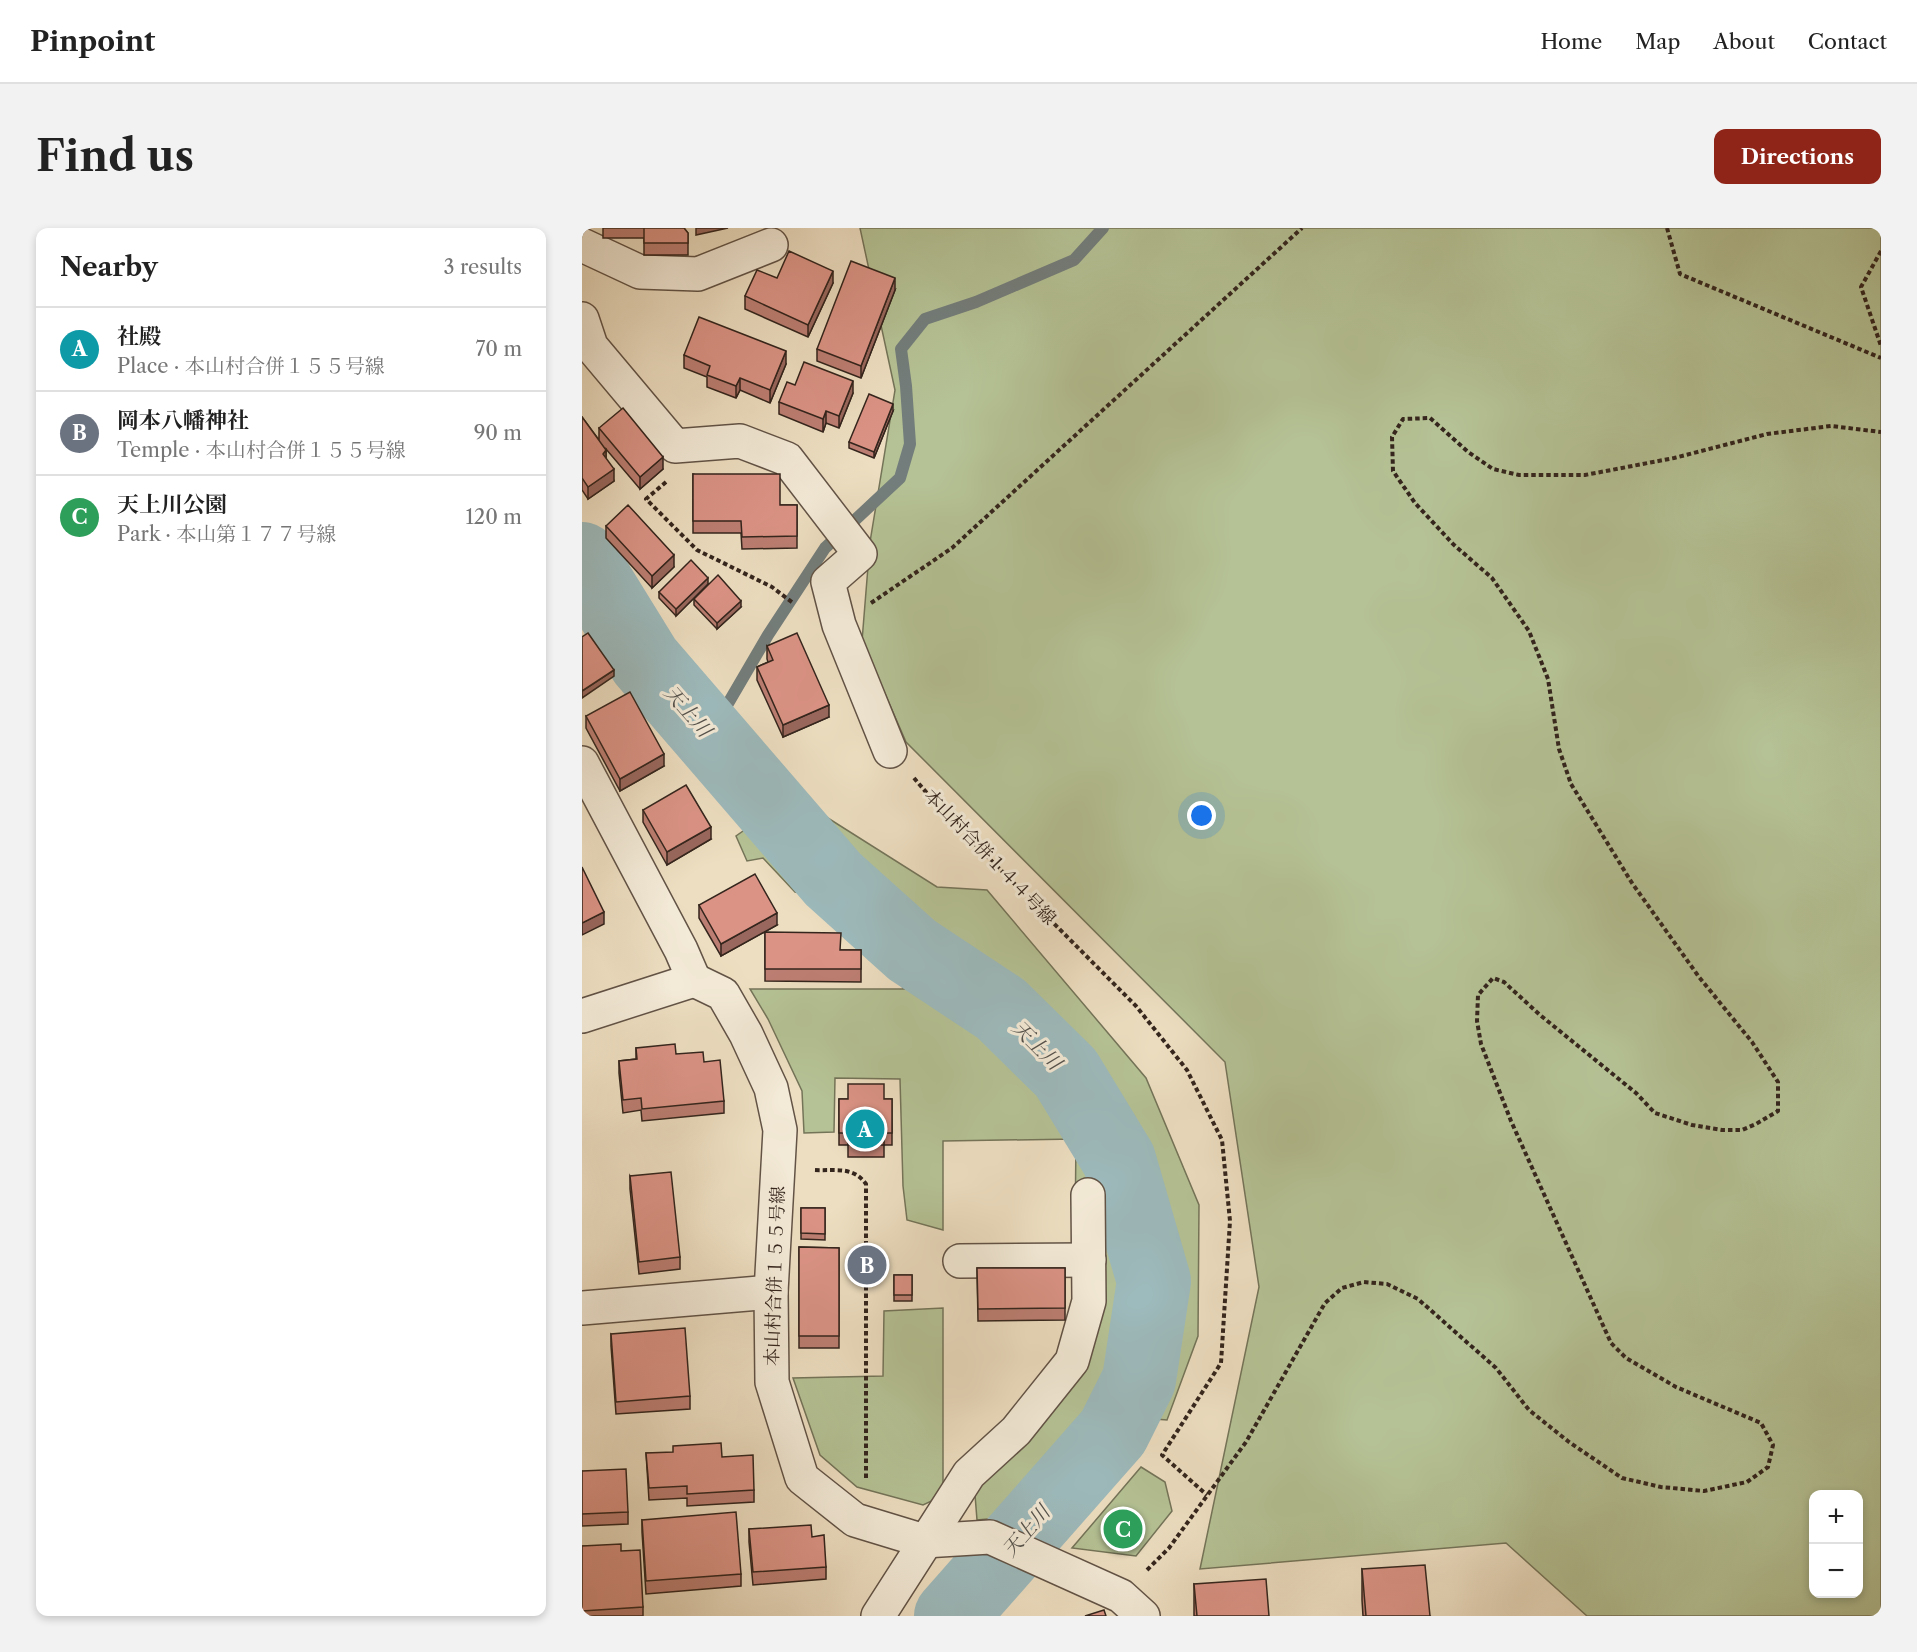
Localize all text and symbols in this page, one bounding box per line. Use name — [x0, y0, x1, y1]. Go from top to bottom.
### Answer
text: Pinpoint — [30, 24, 155, 58]
text: Home — [1541, 29, 1602, 54]
text: Map — [1635, 29, 1680, 54]
text: About — [1713, 29, 1775, 54]
text: Contact — [1808, 29, 1887, 54]
button: Directions — [1714, 129, 1881, 184]
text: Find us — [36, 130, 194, 182]
text: Nearby — [60, 251, 158, 283]
text: 3 results — [444, 255, 522, 279]
text: 社殿 — [117, 323, 161, 350]
text: A — [72, 337, 87, 361]
text: 70 m — [476, 337, 522, 361]
text: Place · 本山村合併１５５号線 — [117, 354, 385, 378]
text: 岡本八幡神社 — [117, 407, 249, 434]
text: B — [72, 421, 87, 445]
text: 90 m — [474, 421, 522, 445]
text: Temple · 本山村合併１５５号線 — [117, 438, 406, 462]
text: 天上川公園 — [117, 491, 227, 518]
text: C — [71, 505, 88, 529]
text: 120 m — [465, 505, 522, 529]
text: Park · 本山第１７７号線 — [117, 522, 336, 546]
water label: 天上川 — [659, 680, 718, 743]
street label: 本山村合併１４４号線 — [920, 785, 1060, 929]
your location — [1187, 801, 1216, 830]
water label: 天上川 — [1007, 1015, 1068, 1076]
pin: A — [846, 1106, 884, 1152]
street label: 本山村合併１５５号線 — [761, 1186, 789, 1366]
pin: B — [848, 1242, 886, 1288]
map controls — [1809, 1490, 1863, 1598]
button: + — [1809, 1490, 1863, 1544]
water label: 天上川 — [997, 1499, 1056, 1562]
pin: C — [1104, 1506, 1142, 1552]
button: − — [1809, 1544, 1863, 1598]

